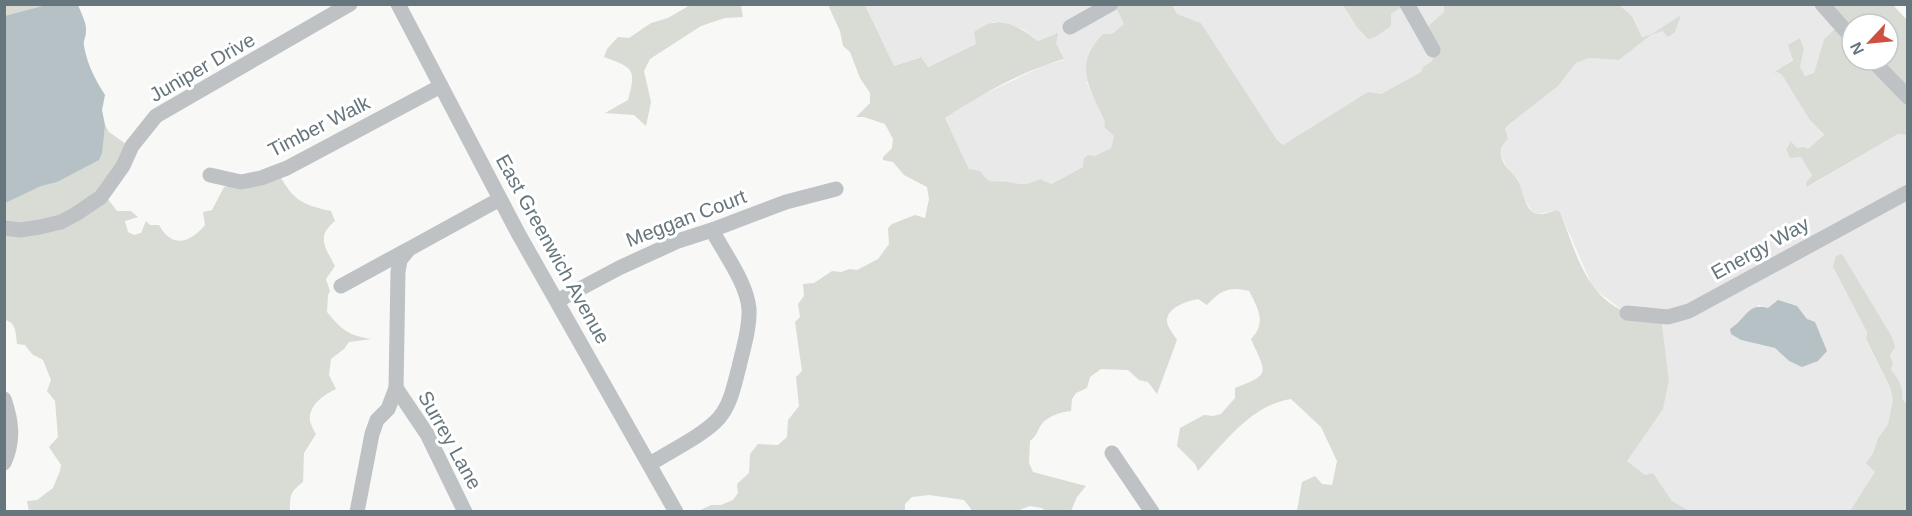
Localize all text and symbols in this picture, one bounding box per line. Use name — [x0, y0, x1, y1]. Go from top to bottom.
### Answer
north arrow — [1840, 12, 1900, 72]
street label: Juniper Drive — [145, 28, 259, 106]
text: N — [1847, 39, 1867, 57]
street label: Timber Walk — [265, 91, 374, 161]
street label: East Greenwich Avenue — [492, 150, 614, 348]
street label: Meggan Court — [623, 185, 750, 251]
street label: Energy Way — [1707, 212, 1813, 284]
street label: Surrey Lane — [414, 387, 486, 493]

